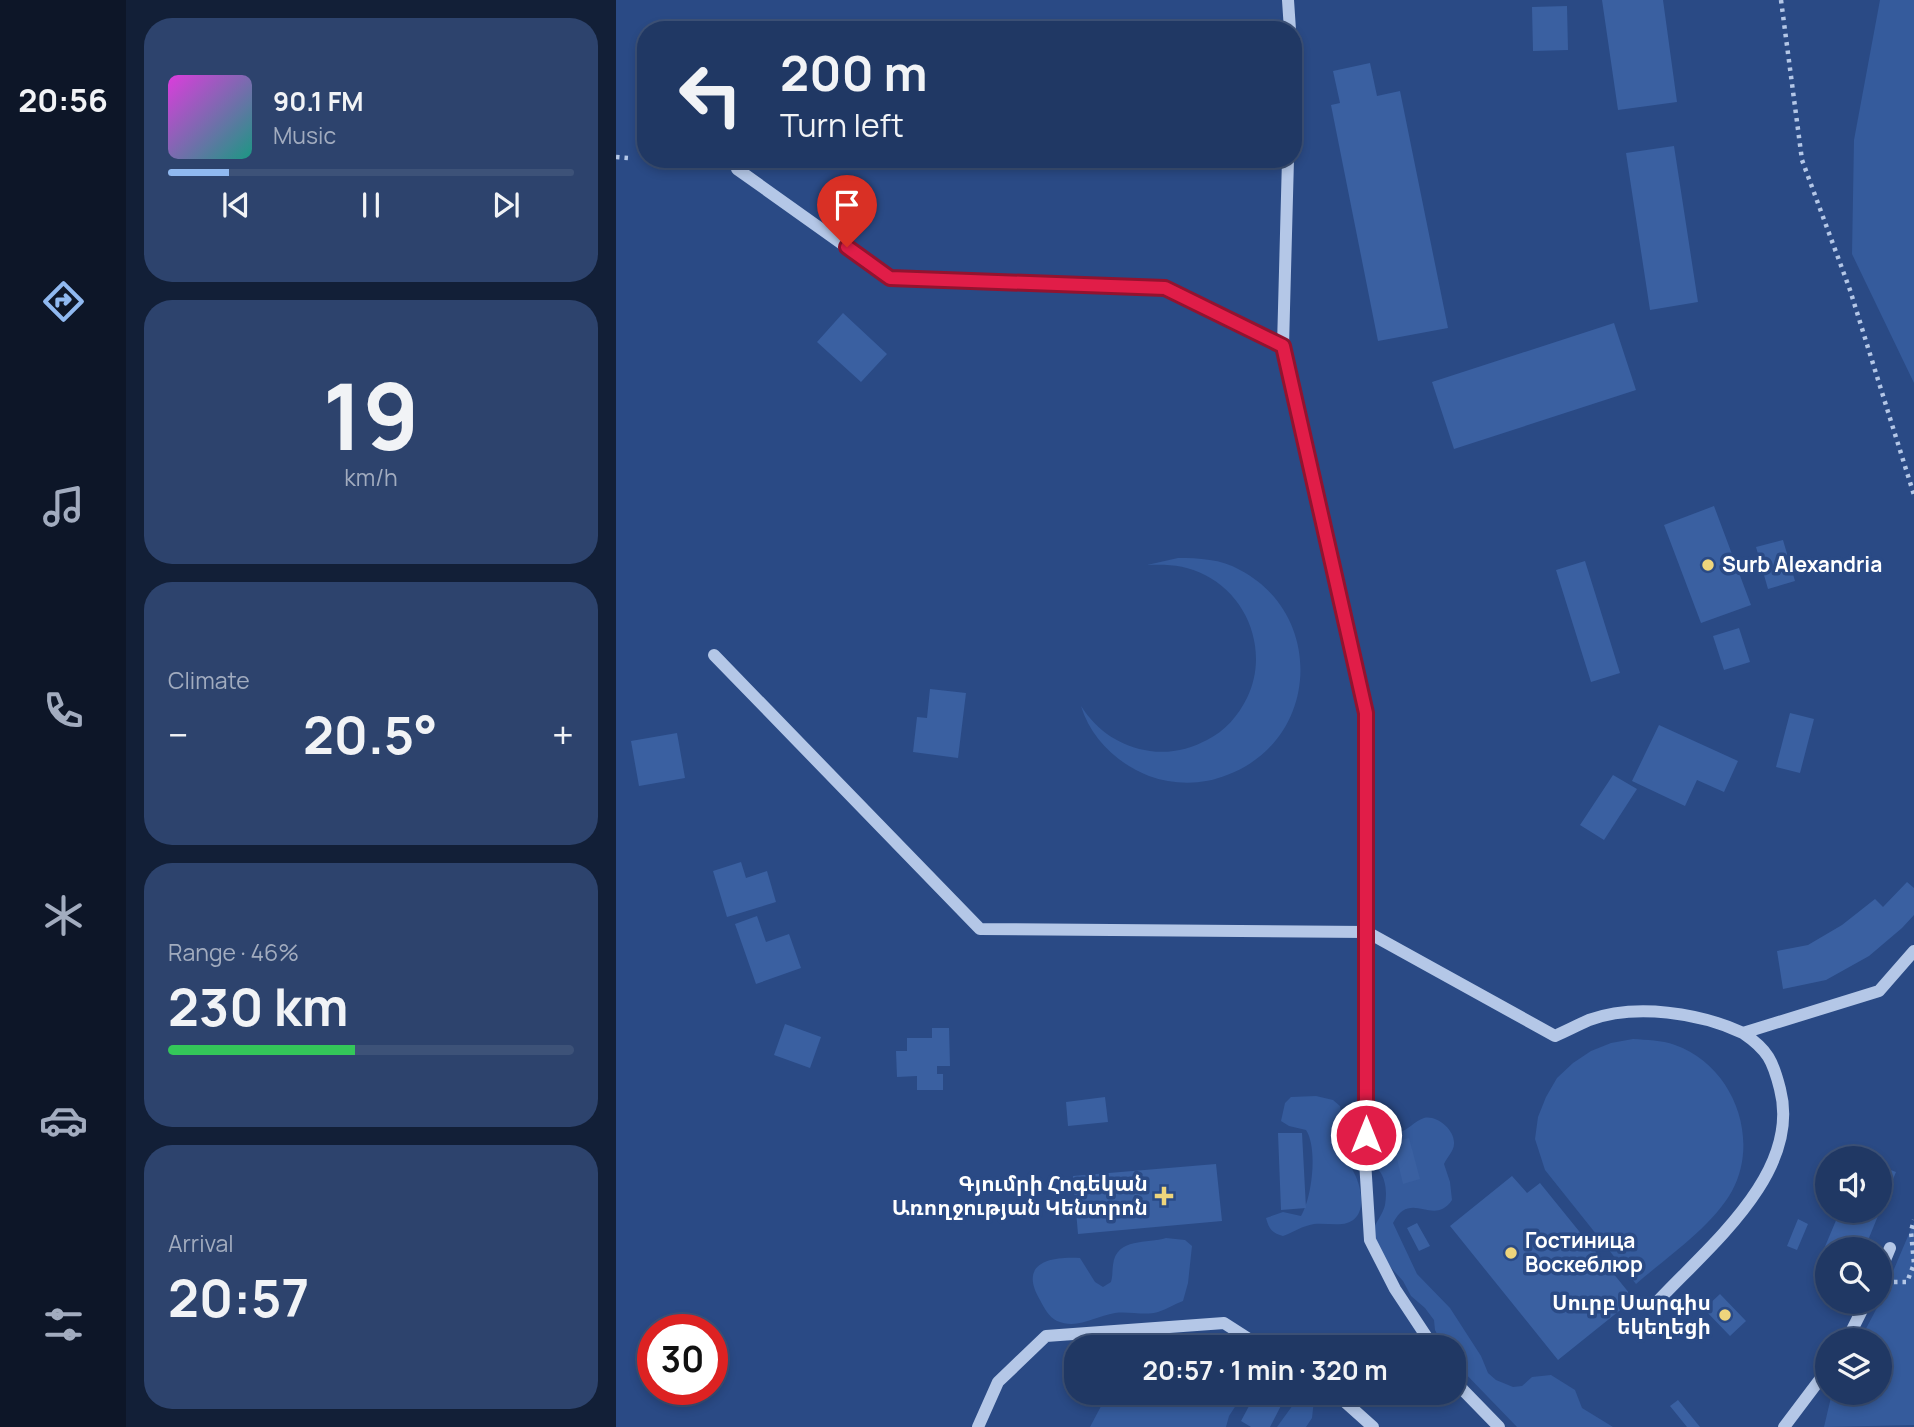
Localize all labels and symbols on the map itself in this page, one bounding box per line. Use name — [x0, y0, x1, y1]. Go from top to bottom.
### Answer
pin — [817, 175, 877, 247]
place label: Surb Alexandria — [1722, 550, 1882, 578]
marker: Surb Alexandria — [1700, 557, 1716, 573]
position arrow — [1329, 1098, 1403, 1172]
place label: Գյումրի Հոգեկան Առողջության Կենտրոն — [892, 1169, 1148, 1221]
marker: Գյումրի Հոգեկան Առողջության Կենտրոն — [1154, 1186, 1174, 1206]
place label: Гостиница Воскеблюр — [1525, 1226, 1643, 1278]
marker: Гостиница Воскеблюр — [1503, 1245, 1519, 1261]
place label: Սուրբ Սարգիս եկեղեցի — [1552, 1288, 1711, 1340]
marker: Սուրբ Սարգիս եկեղեցի — [1717, 1307, 1733, 1323]
speed limit sign: 30 — [637, 1314, 728, 1405]

